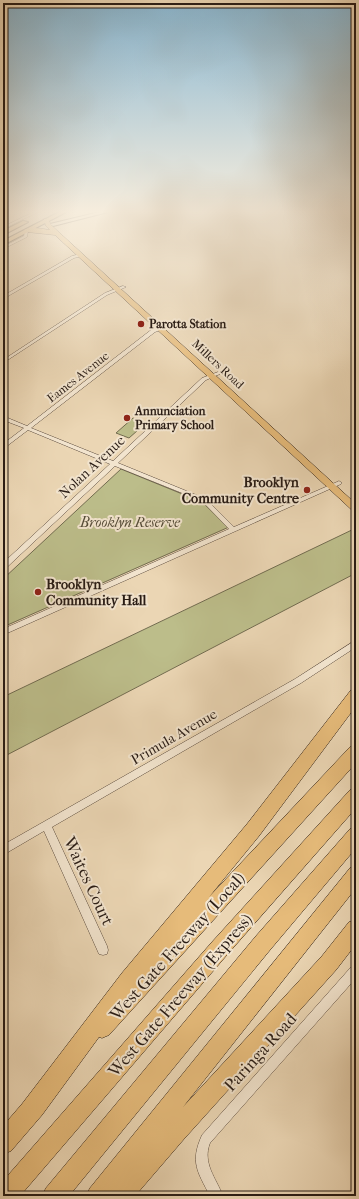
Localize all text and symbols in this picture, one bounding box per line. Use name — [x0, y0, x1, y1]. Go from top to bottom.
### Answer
place label: Parotta Station — [149, 317, 227, 331]
marker: Parotta Station — [136, 319, 146, 329]
street label: Millers Road — [189, 336, 247, 392]
street label: Eames Avenue — [44, 349, 112, 405]
place label: Annunciation Primary School — [134, 404, 215, 433]
marker: Annunciation Primary School — [122, 413, 132, 423]
street label: Nolan Avenue — [55, 432, 129, 502]
place label: Brooklyn Community Centre — [182, 474, 300, 507]
marker: Brooklyn Community Centre — [302, 485, 312, 495]
park label: Brooklyn Reserve — [79, 514, 180, 531]
place label: Brooklyn Community Hall — [46, 576, 147, 609]
marker: Brooklyn Community Hall — [33, 587, 43, 597]
street label: Primula Avenue — [128, 705, 220, 768]
street label: Waites Court — [59, 833, 118, 929]
street label: West Gate Freeway (Local) — [105, 868, 249, 1025]
street label: West Gate Freeway (Express) — [103, 909, 256, 1081]
street label: Paringa Road — [220, 1008, 301, 1095]

